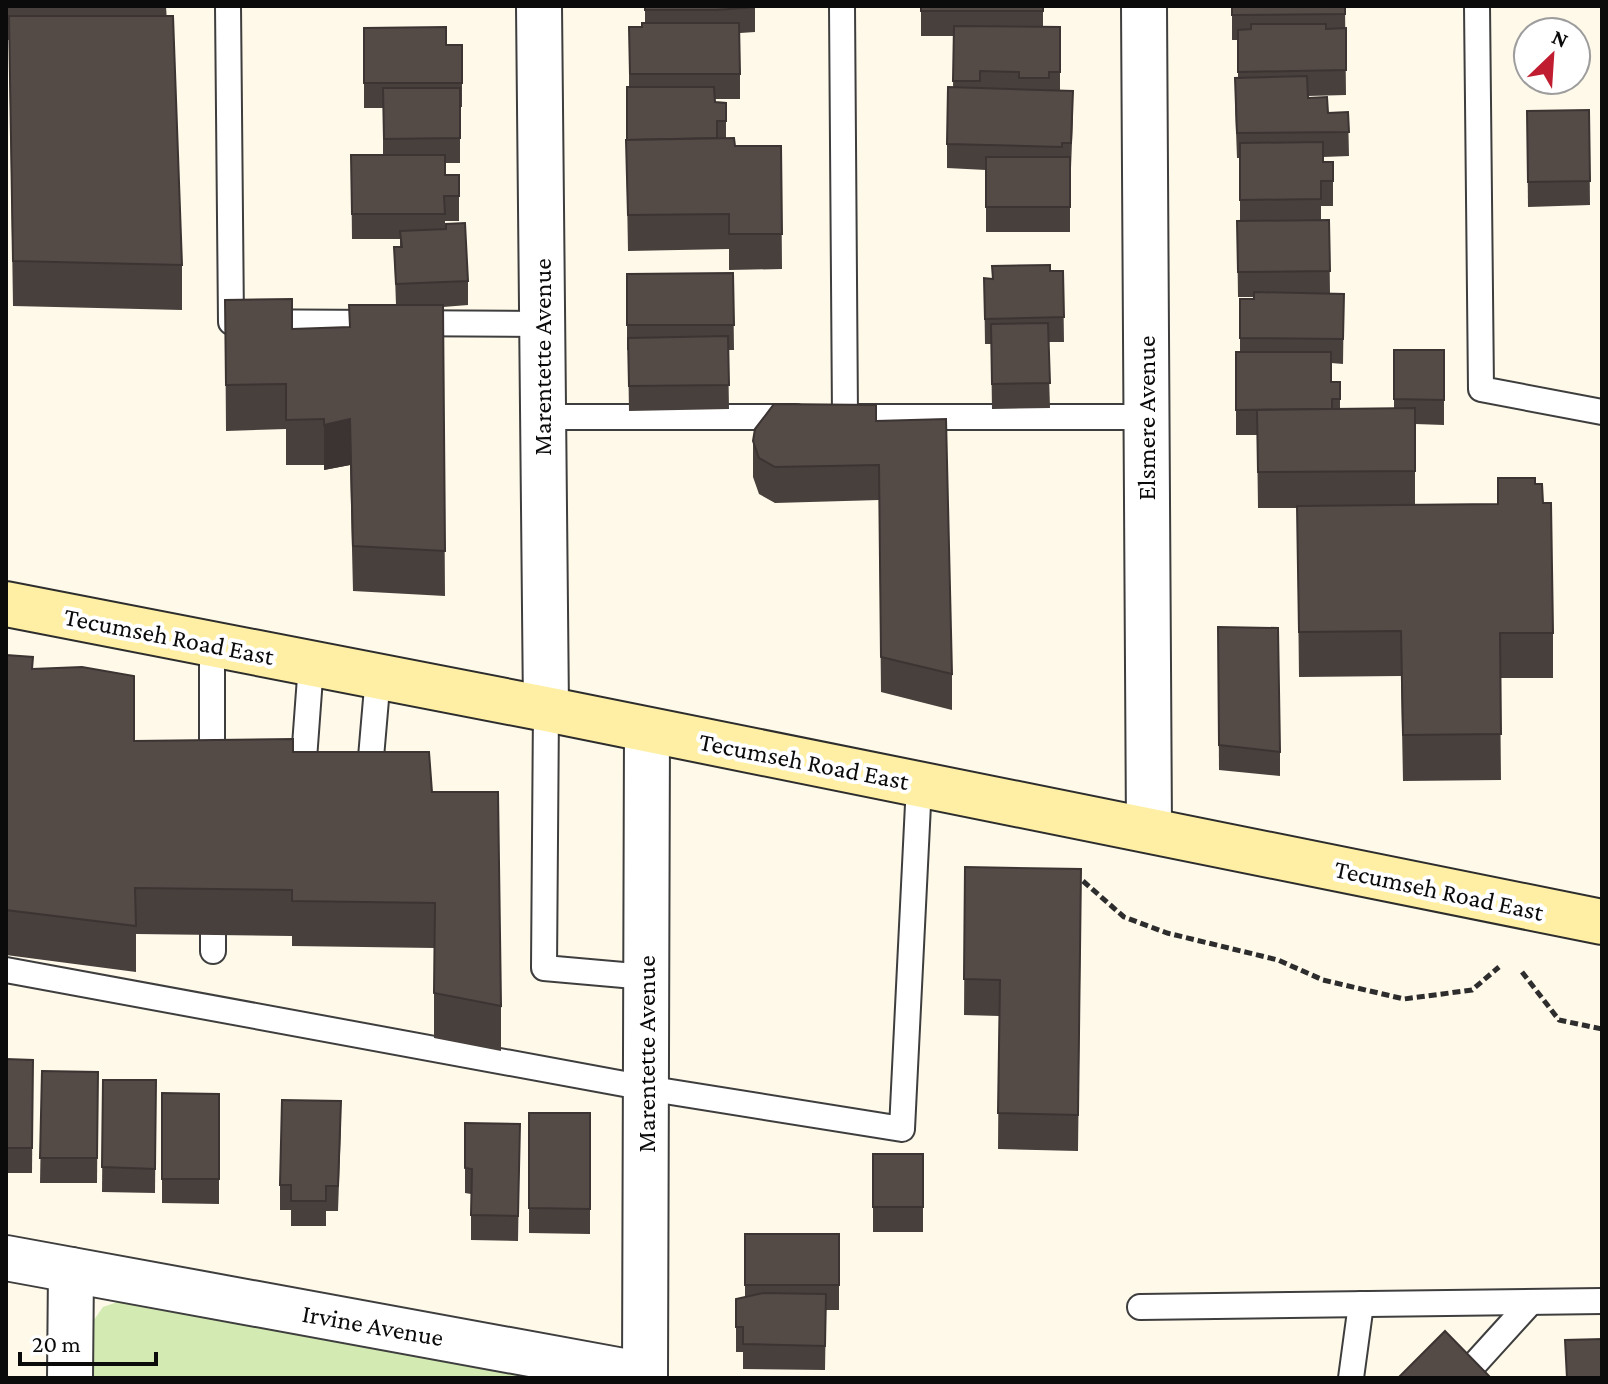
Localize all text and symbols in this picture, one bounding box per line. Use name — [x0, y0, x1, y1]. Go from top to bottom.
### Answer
north arrow — [1512, 16, 1592, 96]
text: N — [1548, 24, 1572, 53]
street label: Marentette Avenue — [528, 258, 557, 456]
street label: Elsmere Avenue — [1132, 335, 1161, 501]
street label: Tecumseh Road East — [62, 602, 277, 671]
street label: Tecumseh Road East — [697, 727, 912, 796]
street label: Tecumseh Road East — [1332, 854, 1546, 927]
street label: Marentette Avenue — [632, 955, 661, 1153]
street label: Irvine Avenue — [300, 1299, 446, 1352]
scale bar — [20, 1316, 156, 1366]
text: 20 m — [32, 1330, 81, 1357]

